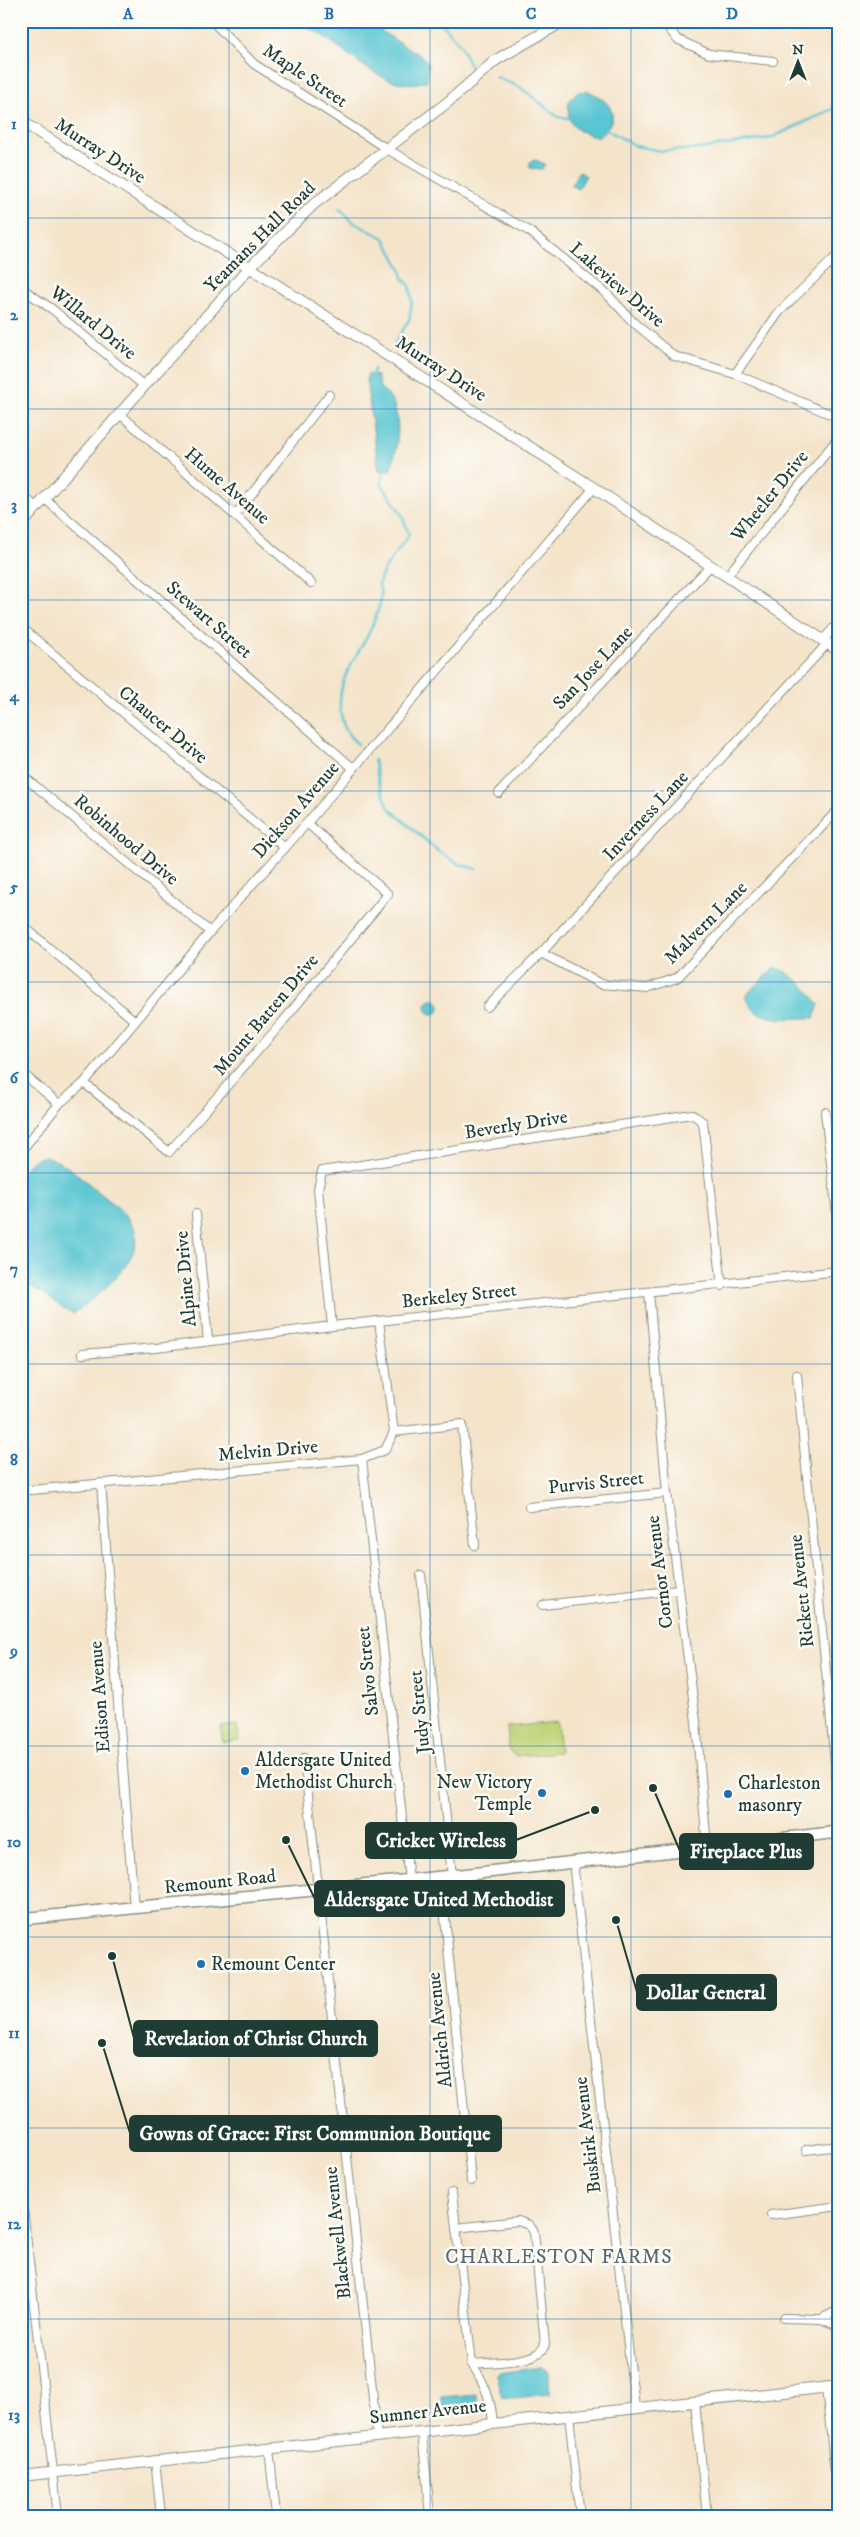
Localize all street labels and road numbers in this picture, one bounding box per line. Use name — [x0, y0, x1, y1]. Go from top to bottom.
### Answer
street label: Maple Street — [258, 39, 352, 113]
street label: Murray Drive — [50, 113, 150, 189]
street label: Yeamans Hall Road — [199, 176, 321, 298]
street label: Lakeview Drive — [565, 237, 669, 333]
street label: Willard Drive — [44, 281, 141, 365]
street label: Murray Drive — [391, 331, 491, 407]
street label: Hume Avenue — [180, 443, 275, 529]
street label: Wheeler Drive — [726, 446, 814, 547]
street label: Stewart Street — [161, 576, 257, 664]
street label: San Jose Lane — [548, 621, 638, 715]
street label: Chaucer Drive — [114, 681, 212, 769]
street label: Dickson Avenue — [248, 757, 344, 863]
street label: Inverness Lane — [598, 766, 694, 866]
street label: Robinhood Drive — [69, 789, 183, 891]
street label: Malvern Lane — [660, 877, 752, 969]
street label: Mount Batten Drive — [208, 949, 324, 1081]
street label: Beverly Drive — [463, 1105, 569, 1144]
street label: Alpine Drive — [170, 1230, 202, 1328]
street label: Berkeley Street — [400, 1279, 518, 1313]
street label: Melvin Drive — [217, 1435, 319, 1467]
street label: Purvis Street — [547, 1467, 645, 1499]
street label: Cornor Avenue — [642, 1514, 678, 1630]
street label: Rickett Avenue — [785, 1533, 819, 1649]
street label: Salvo Street — [352, 1625, 384, 1717]
street label: Edison Avenue — [85, 1640, 115, 1754]
street label: Judy Street — [404, 1669, 436, 1757]
street label: Remount Road — [163, 1865, 278, 1899]
street label: Aldrich Avenue — [422, 1971, 458, 2089]
street label: Buskirk Avenue — [569, 2075, 607, 2195]
street label: Blackwell Avenue — [320, 2165, 356, 2301]
street label: Sumner Avenue — [369, 2394, 488, 2430]

